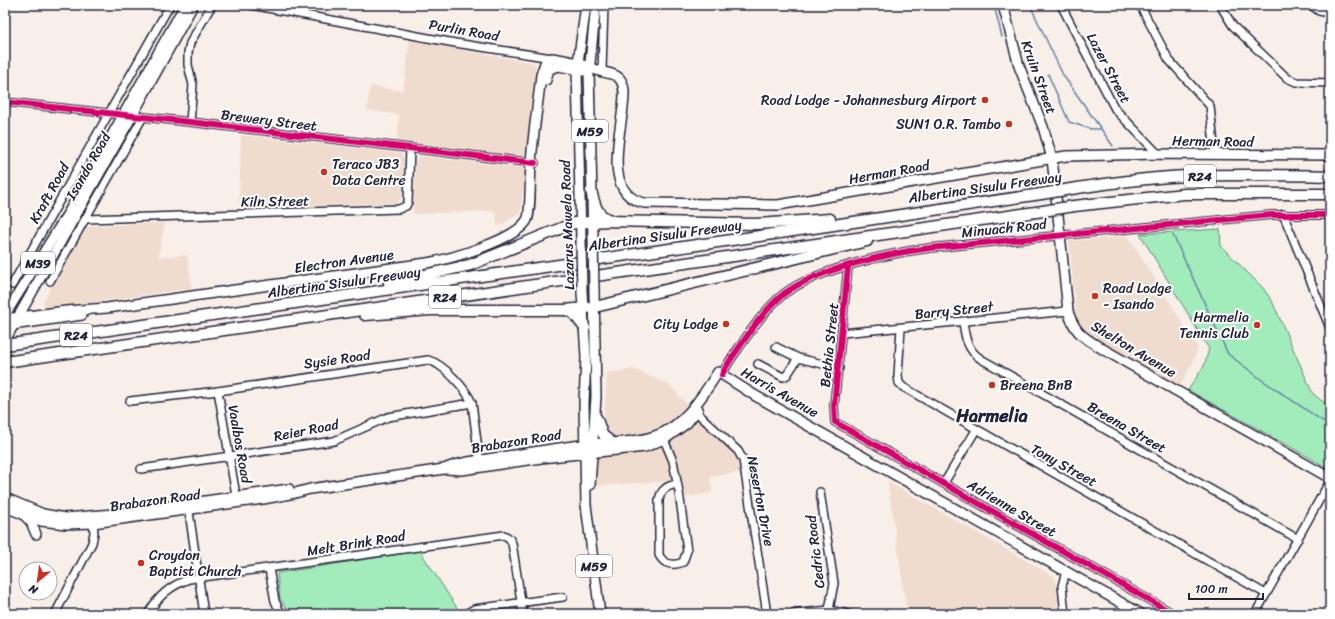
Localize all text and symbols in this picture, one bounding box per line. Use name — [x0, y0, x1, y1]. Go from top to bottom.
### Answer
street label: Purlin Road — [427, 12, 502, 49]
street label: Lazer Street — [1079, 28, 1138, 108]
street label: Kruin Street — [1014, 37, 1063, 118]
place label: Road Lodge - Johannesburg Airport — [761, 88, 977, 113]
marker: Road Lodge - Johannesburg Airport — [980, 95, 990, 105]
street label: Brewery Street — [220, 102, 318, 139]
place label: SUN1 O.R. Tambo — [896, 112, 1001, 137]
marker: SUN1 O.R. Tambo — [1004, 119, 1014, 129]
road number: M59 — [572, 120, 608, 142]
street label: Isando Road — [58, 126, 119, 206]
street label: Herman Road — [1172, 128, 1256, 155]
place label: Teraco JB3 Data Centre — [332, 152, 406, 193]
street label: Herman Road — [847, 153, 933, 192]
street label: Kraft Road — [22, 157, 77, 228]
street label: Lazarus Mawela Road — [553, 158, 582, 290]
street label: Albertina Sisulu Freeway — [906, 164, 1064, 211]
road number: R24 — [1184, 165, 1216, 187]
marker: Teraco JB3 Data Centre — [319, 167, 329, 177]
street label: Kiln Street — [241, 188, 309, 215]
street label: Minuach Road — [960, 211, 1049, 245]
street label: Albertina Sisulu Freeway — [586, 212, 744, 259]
street label: Electron Avenue — [293, 242, 395, 281]
road number: M39 — [21, 252, 55, 274]
street label: Albertina Sisulu Freeway — [265, 259, 423, 306]
place label: Road Lodge - Isando — [1103, 276, 1172, 317]
road number: R24 — [429, 286, 461, 308]
marker: Road Lodge - Isando — [1090, 291, 1100, 301]
street label: Barry Street — [914, 294, 996, 327]
street label: Bethia Street — [813, 302, 846, 388]
place label: Harmelia Tennis Club — [1179, 305, 1250, 346]
place label: City Lodge — [654, 312, 718, 337]
street label: Shelton Avenue — [1086, 314, 1181, 385]
marker: City Lodge — [721, 319, 731, 329]
marker: Harmelia Tennis Club — [1252, 320, 1262, 330]
road number: R24 — [60, 324, 92, 346]
street label: Sysie Road — [302, 342, 374, 377]
street label: Harris Avenue — [736, 360, 823, 425]
place label: Breena BnB — [1000, 373, 1073, 398]
marker: Breena BnB — [987, 380, 997, 390]
street label: Breena Street — [1082, 395, 1171, 460]
district label: Harmelia — [955, 400, 1028, 432]
street label: Vaalbos Road — [220, 403, 259, 487]
street label: Reier Road — [271, 412, 342, 449]
street label: Brabazon Road — [469, 422, 565, 461]
street label: Tony Street — [1026, 437, 1102, 494]
street label: Neserton Drive — [739, 454, 782, 548]
street label: Adrienne Street — [961, 472, 1061, 544]
street label: Brabazon Road — [108, 482, 203, 519]
street label: Cedric Road — [798, 512, 832, 590]
street label: Melt Brink Road — [305, 523, 409, 564]
place label: Croydon Baptist Church — [149, 543, 241, 584]
road number: M59 — [576, 555, 612, 577]
marker: Croydon Baptist Church — [136, 558, 146, 568]
north arrow — [18, 561, 58, 601]
scale bar — [1189, 575, 1263, 601]
text: 100 m — [1195, 578, 1228, 600]
text: N — [25, 579, 42, 600]

